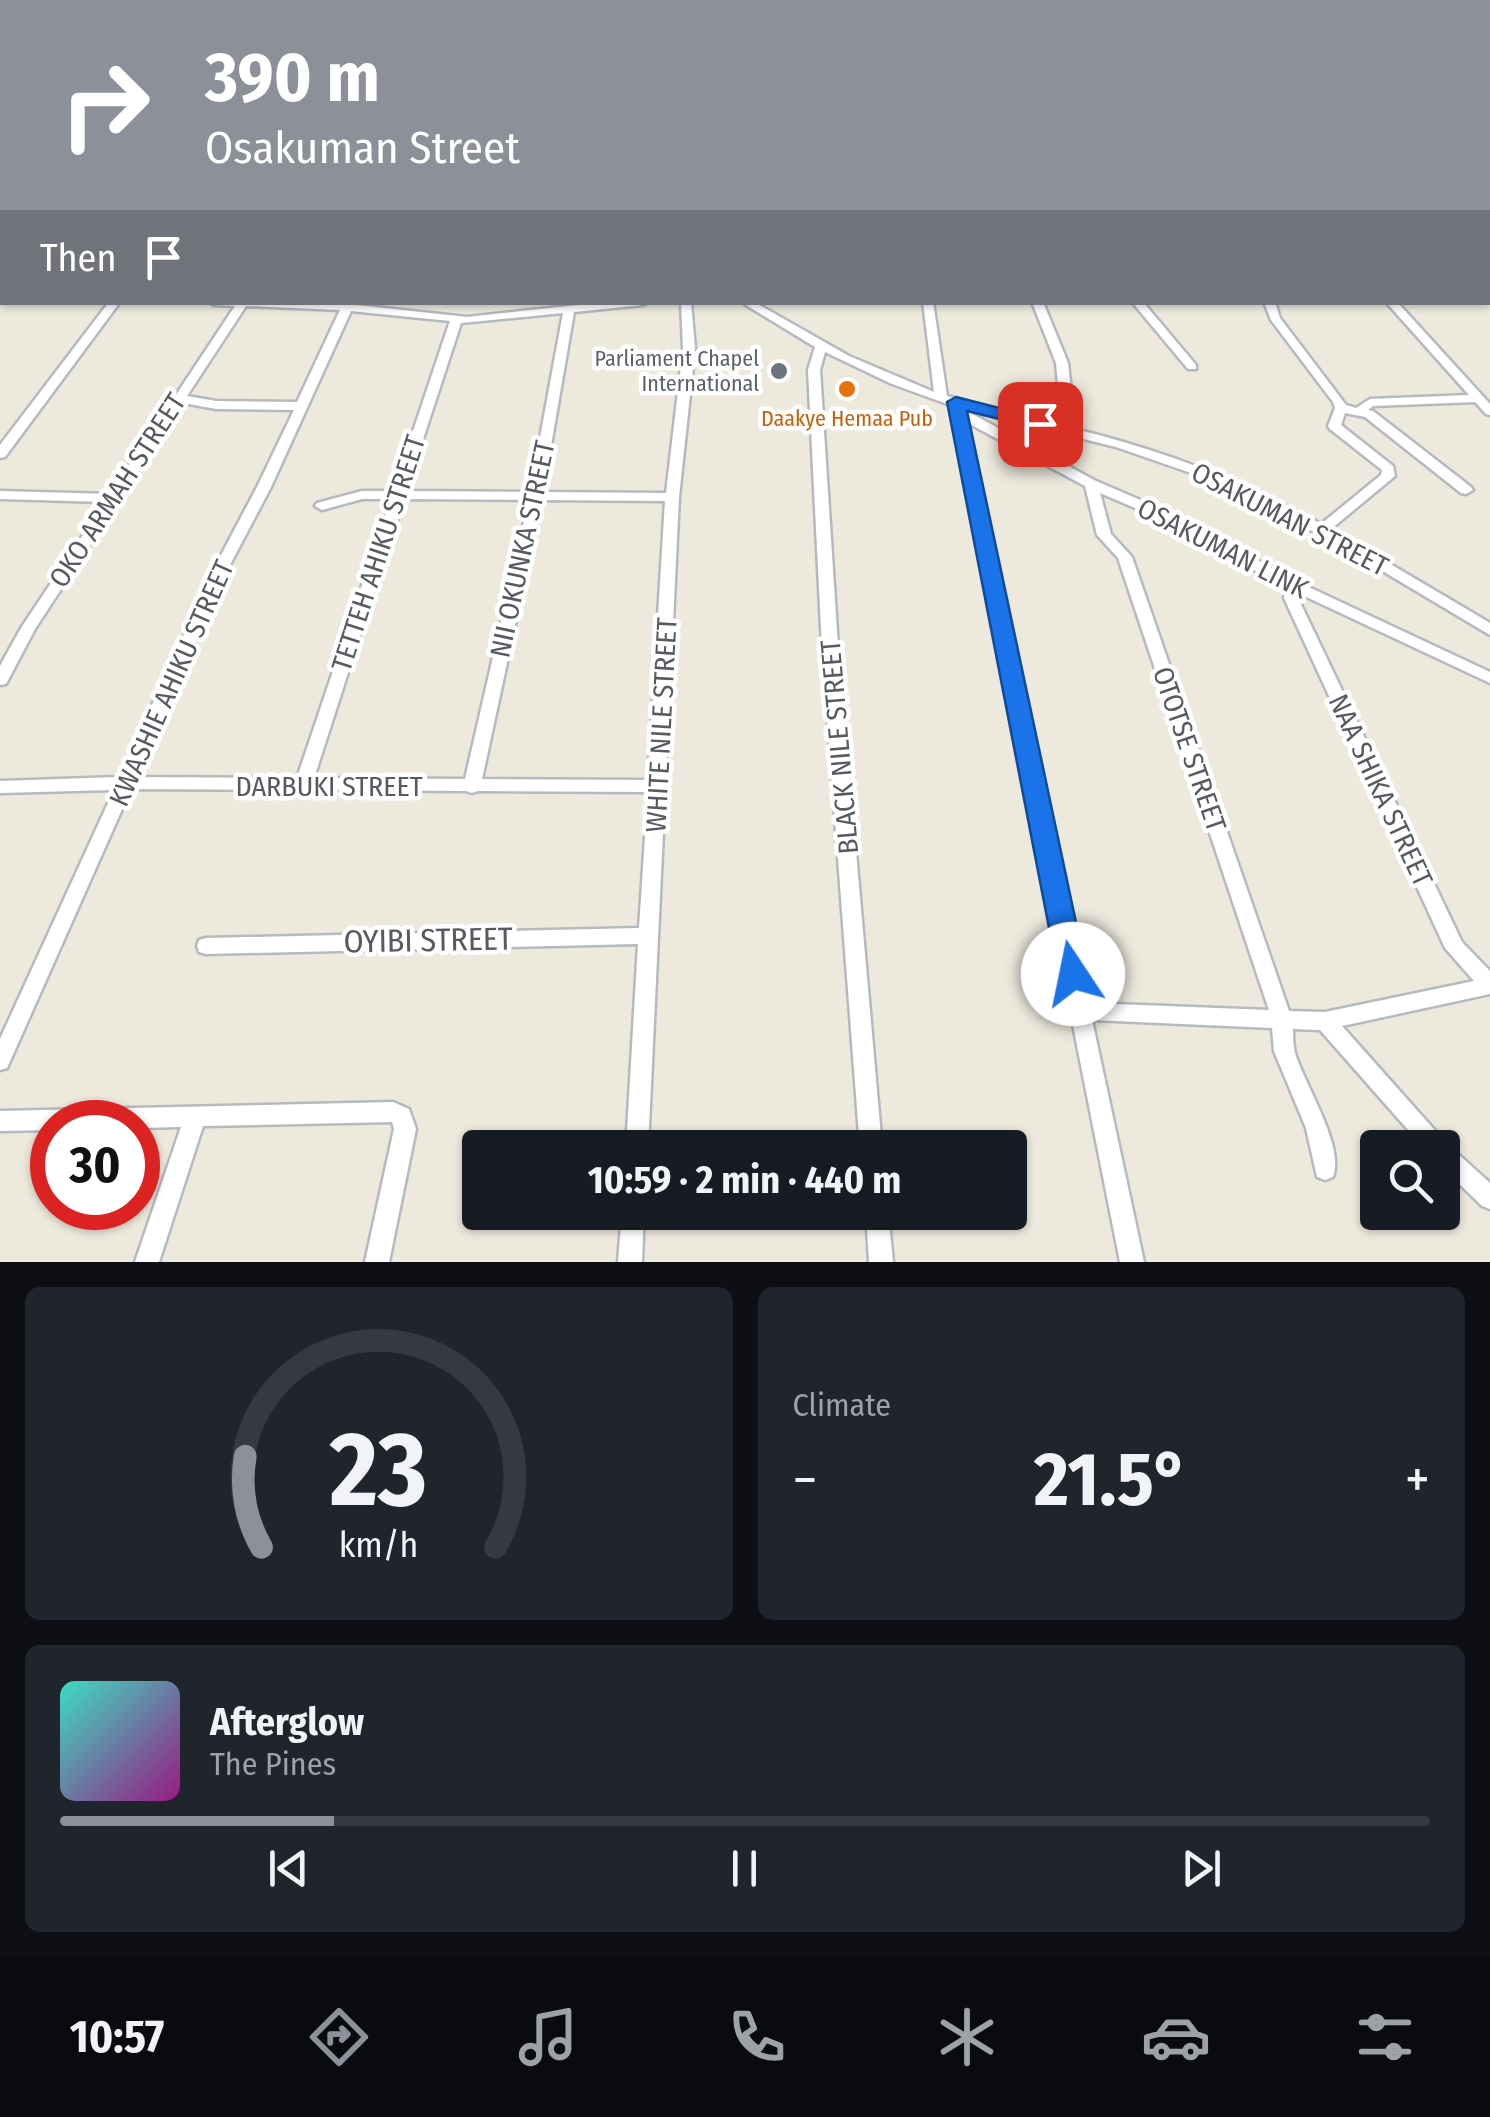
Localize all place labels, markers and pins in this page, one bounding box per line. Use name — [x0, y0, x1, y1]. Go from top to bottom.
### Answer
place label: Parliament Chapel International — [595, 345, 759, 397]
marker: Parliament Chapel International — [768, 360, 790, 382]
marker: Daakye Hemaa Pub — [836, 378, 858, 400]
pin — [998, 382, 1083, 467]
place label: Daakye Hemaa Pub — [761, 405, 933, 432]

